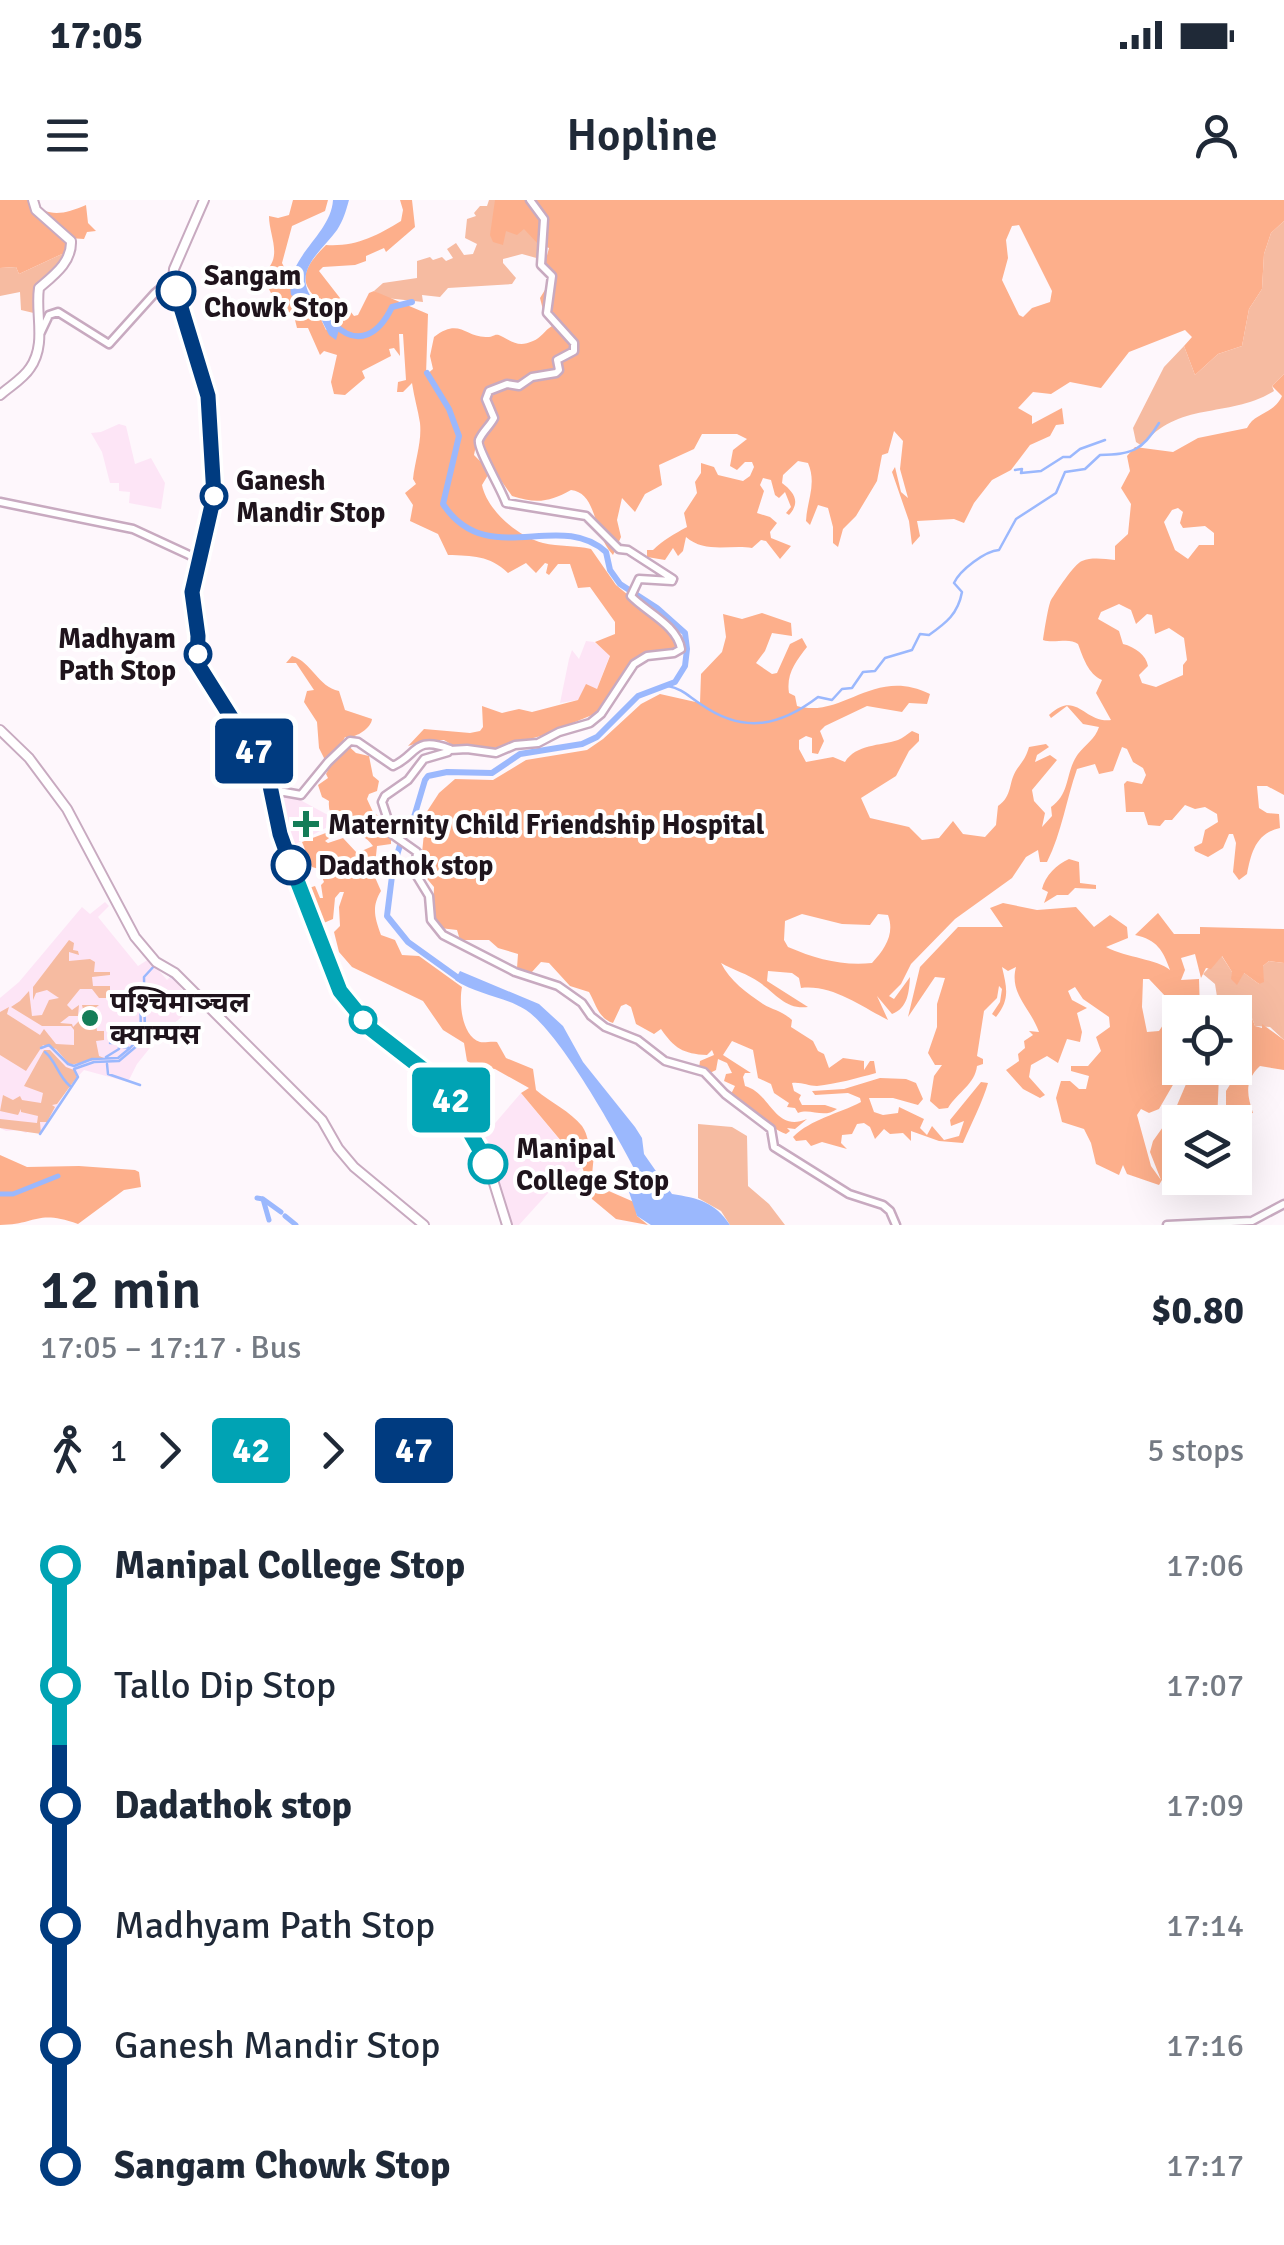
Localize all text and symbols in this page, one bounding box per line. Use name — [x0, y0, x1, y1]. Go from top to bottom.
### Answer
text: 17:05 — [50, 12, 143, 59]
icon: menu — [40, 108, 95, 163]
text: Hopline — [566, 108, 718, 163]
icon: person — [1189, 108, 1244, 163]
place label: Sangam Chowk Stop — [204, 259, 348, 325]
marker: Sangam Chowk Stop — [157, 272, 195, 310]
place label: Ganesh Mandir Stop — [236, 464, 385, 530]
marker: Ganesh Mandir Stop — [201, 483, 227, 509]
place label: Madhyam Path Stop — [58, 622, 176, 688]
marker: Madhyam Path Stop — [185, 641, 211, 667]
line badge: 47 — [209, 718, 299, 784]
text: 47 — [235, 730, 273, 773]
place label: Maternity Child Friendship Hospital — [328, 808, 765, 842]
marker: Maternity Child Friendship Hospital — [293, 811, 319, 837]
marker: Dadathok stop — [272, 846, 310, 884]
place label: Dadathok stop — [318, 849, 493, 883]
place label: पश्‍चिमाञ्‍चल क्याम्पस — [110, 986, 251, 1052]
map controls — [1162, 995, 1252, 1195]
button: locate — [1162, 995, 1252, 1085]
marker: पश्‍चिमाञ्‍चल क्याम्पस — [79, 1007, 101, 1029]
unlabelled marker — [350, 1007, 376, 1033]
line badge: 42 — [406, 1068, 496, 1132]
text: 42 — [432, 1079, 470, 1122]
button: layers — [1162, 1105, 1252, 1195]
place label: Manipal College Stop — [516, 1132, 669, 1198]
marker: Manipal College Stop — [469, 1145, 507, 1183]
text: 12 min — [40, 1256, 201, 1324]
text: $0.80 — [1151, 1287, 1244, 1334]
text: 17:05 – 17:17 · Bus — [40, 1328, 301, 1367]
icon: walk — [40, 1423, 95, 1478]
icon: forward — [142, 1423, 197, 1478]
icon: forward — [305, 1423, 360, 1478]
text: 42 — [232, 1429, 270, 1472]
text: 47 — [395, 1429, 433, 1472]
text: 1 — [110, 1431, 127, 1470]
text: 5 stops — [1147, 1431, 1244, 1470]
text: Manipal College Stop — [114, 1542, 465, 1589]
text: 17:06 — [1166, 1546, 1244, 1585]
text: Tallo Dip Stop — [114, 1662, 336, 1709]
text: 17:07 — [1166, 1666, 1244, 1705]
text: Dadathok stop — [114, 1782, 352, 1829]
text: 17:09 — [1166, 1786, 1244, 1825]
text: Madhyam Path Stop — [114, 1902, 435, 1949]
text: 17:14 — [1166, 1906, 1244, 1945]
text: Ganesh Mandir Stop — [114, 2022, 440, 2069]
text: 17:16 — [1166, 2026, 1244, 2065]
text: Sangam Chowk Stop — [114, 2142, 450, 2189]
text: 17:17 — [1166, 2146, 1244, 2185]

